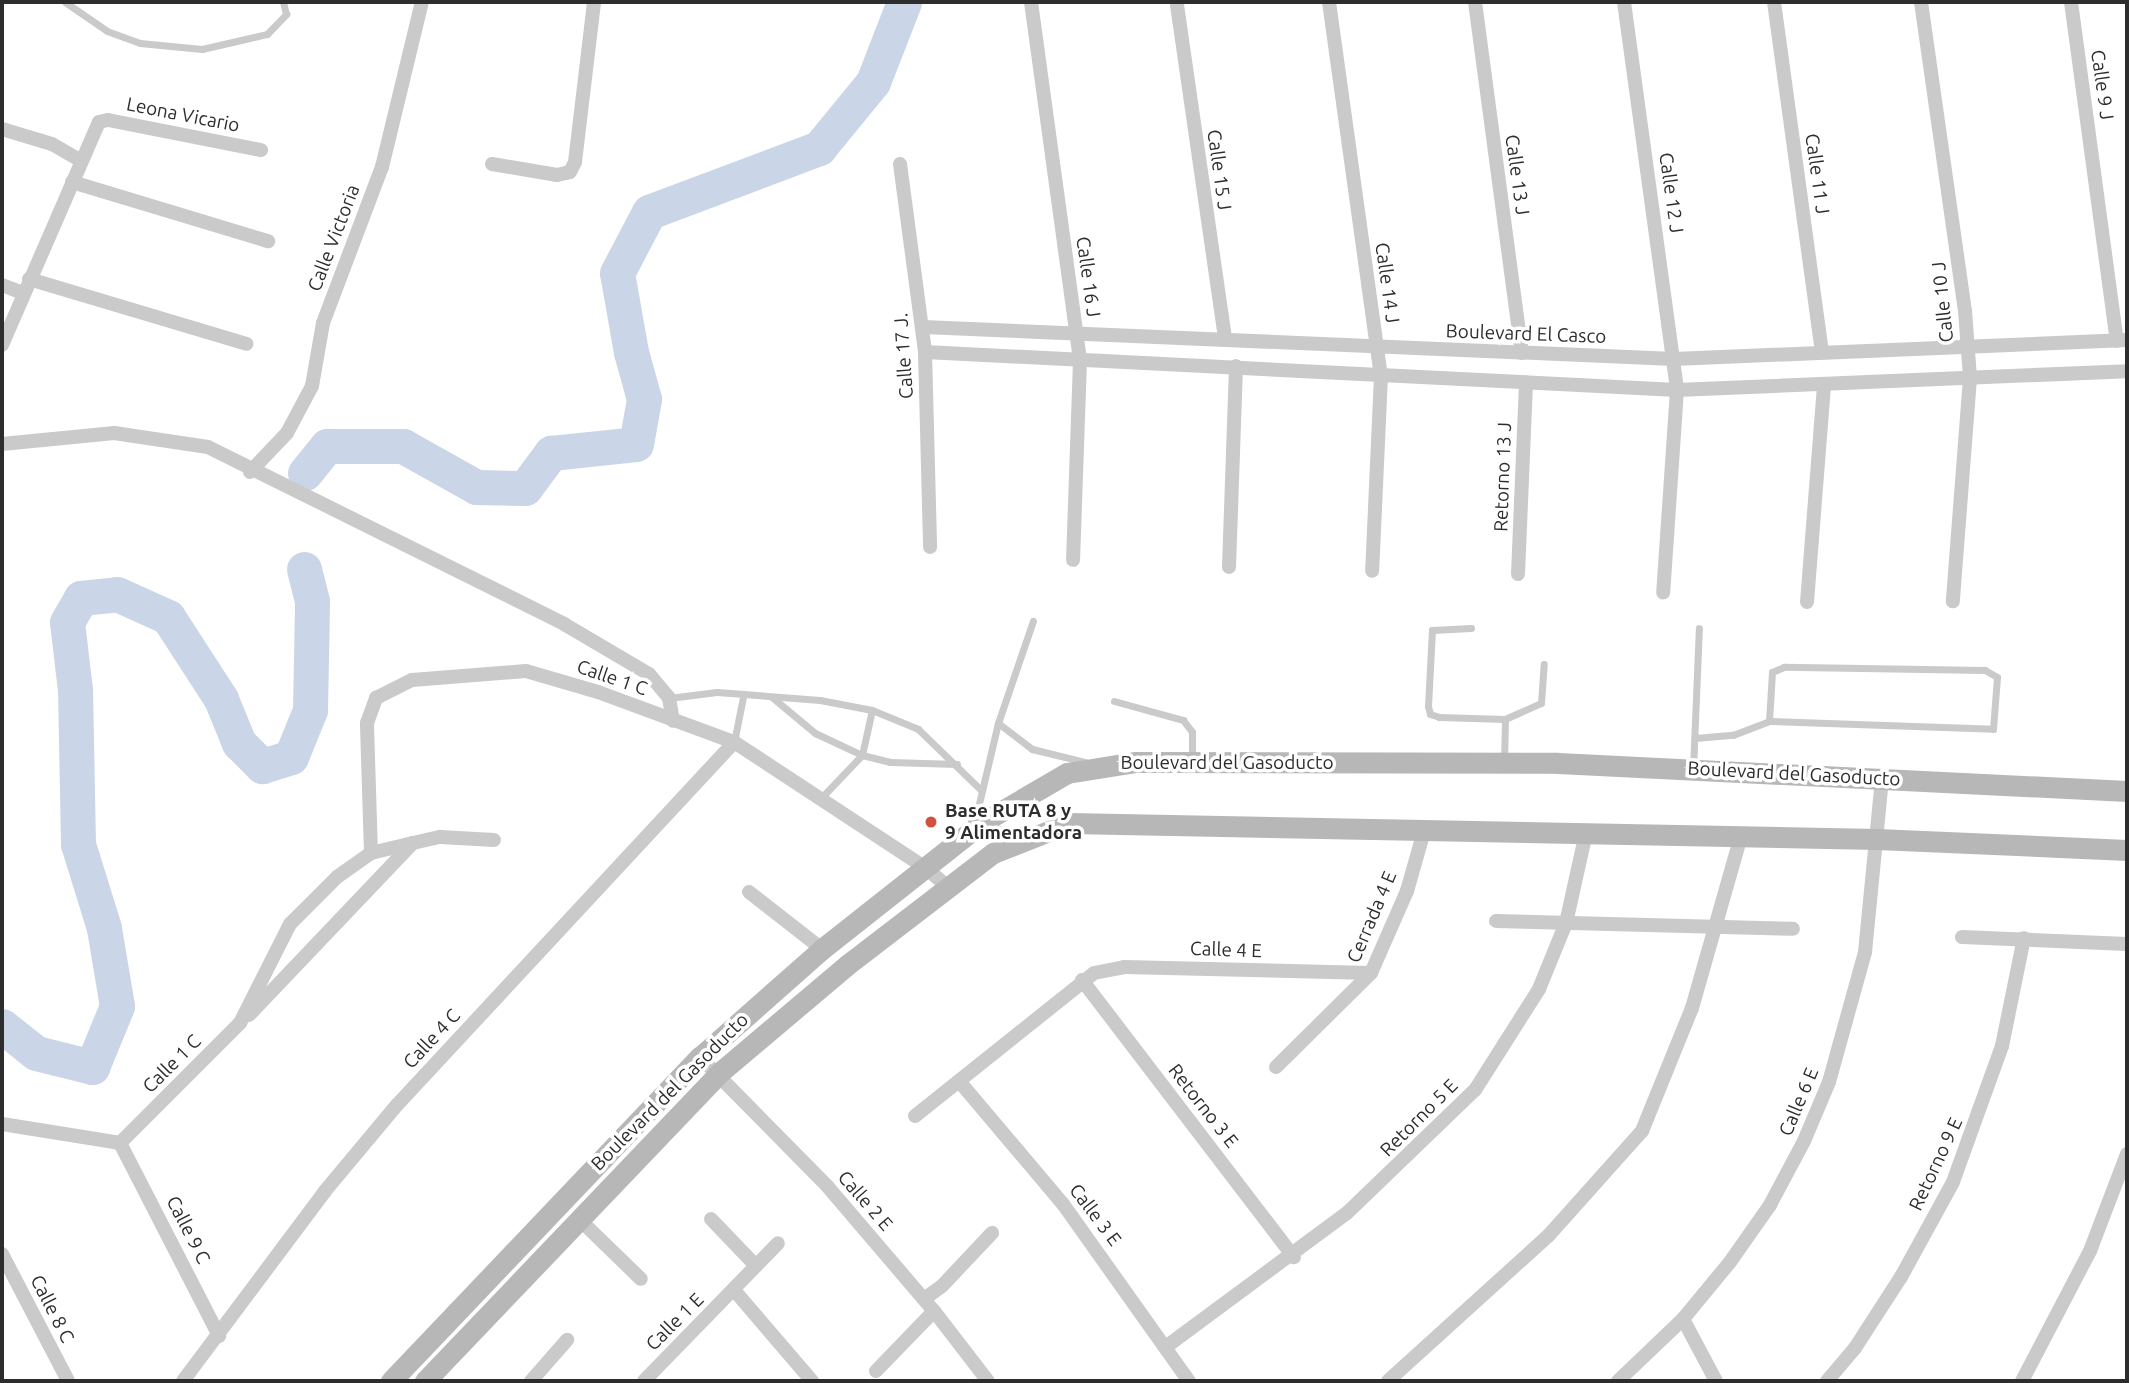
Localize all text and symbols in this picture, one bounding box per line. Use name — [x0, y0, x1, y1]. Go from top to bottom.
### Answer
street label: Calle 9 J — [2086, 48, 2118, 122]
street label: Leona Vicario — [124, 93, 242, 137]
street label: Calle 15 J — [1202, 128, 1236, 212]
street label: Calle 11 J — [1800, 132, 1834, 216]
street label: Calle 13 J — [1500, 133, 1534, 217]
street label: Calle 12 J — [1654, 151, 1688, 235]
street label: Calle Victoria — [303, 181, 365, 295]
street label: Calle 16 J — [1071, 235, 1105, 319]
street label: Calle 14 J — [1370, 241, 1404, 325]
street label: Calle 10 J — [1927, 260, 1959, 344]
street label: Calle 17 J. — [890, 312, 918, 400]
street label: Boulevard El Casco — [1445, 320, 1607, 348]
street label: Retorno 13 J — [1490, 422, 1516, 532]
street label: Calle 1 C — [574, 655, 650, 701]
street label: Boulevard del Gasoducto — [1120, 752, 1334, 774]
street label: Boulevard del Gasoducto — [1687, 757, 1901, 791]
place label: Base RUTA 8 y 9 Alimentadora — [945, 800, 1082, 844]
marker: Base RUTA 8 y 9 Alimentadora — [923, 814, 939, 830]
street label: Cerrada 4 E — [1343, 868, 1401, 966]
street label: Calle 4 E — [1190, 937, 1262, 963]
street label: Calle 4 C — [399, 1005, 465, 1073]
street label: Boulevard del Gasoducto — [587, 1009, 753, 1175]
street label: Calle 1 C — [138, 1030, 206, 1098]
street label: Retorno 3 E — [1163, 1060, 1243, 1152]
street label: Calle 6 E — [1774, 1064, 1824, 1140]
street label: Retorno 5 E — [1376, 1075, 1462, 1161]
street label: Retorno 9 E — [1905, 1114, 1967, 1214]
street label: Calle 2 E — [833, 1166, 897, 1236]
street label: Calle 3 E — [1064, 1179, 1126, 1251]
street label: Calle 9 C — [161, 1192, 215, 1268]
street label: Calle 8 C — [25, 1271, 79, 1347]
street label: Calle 1 E — [641, 1288, 709, 1356]

